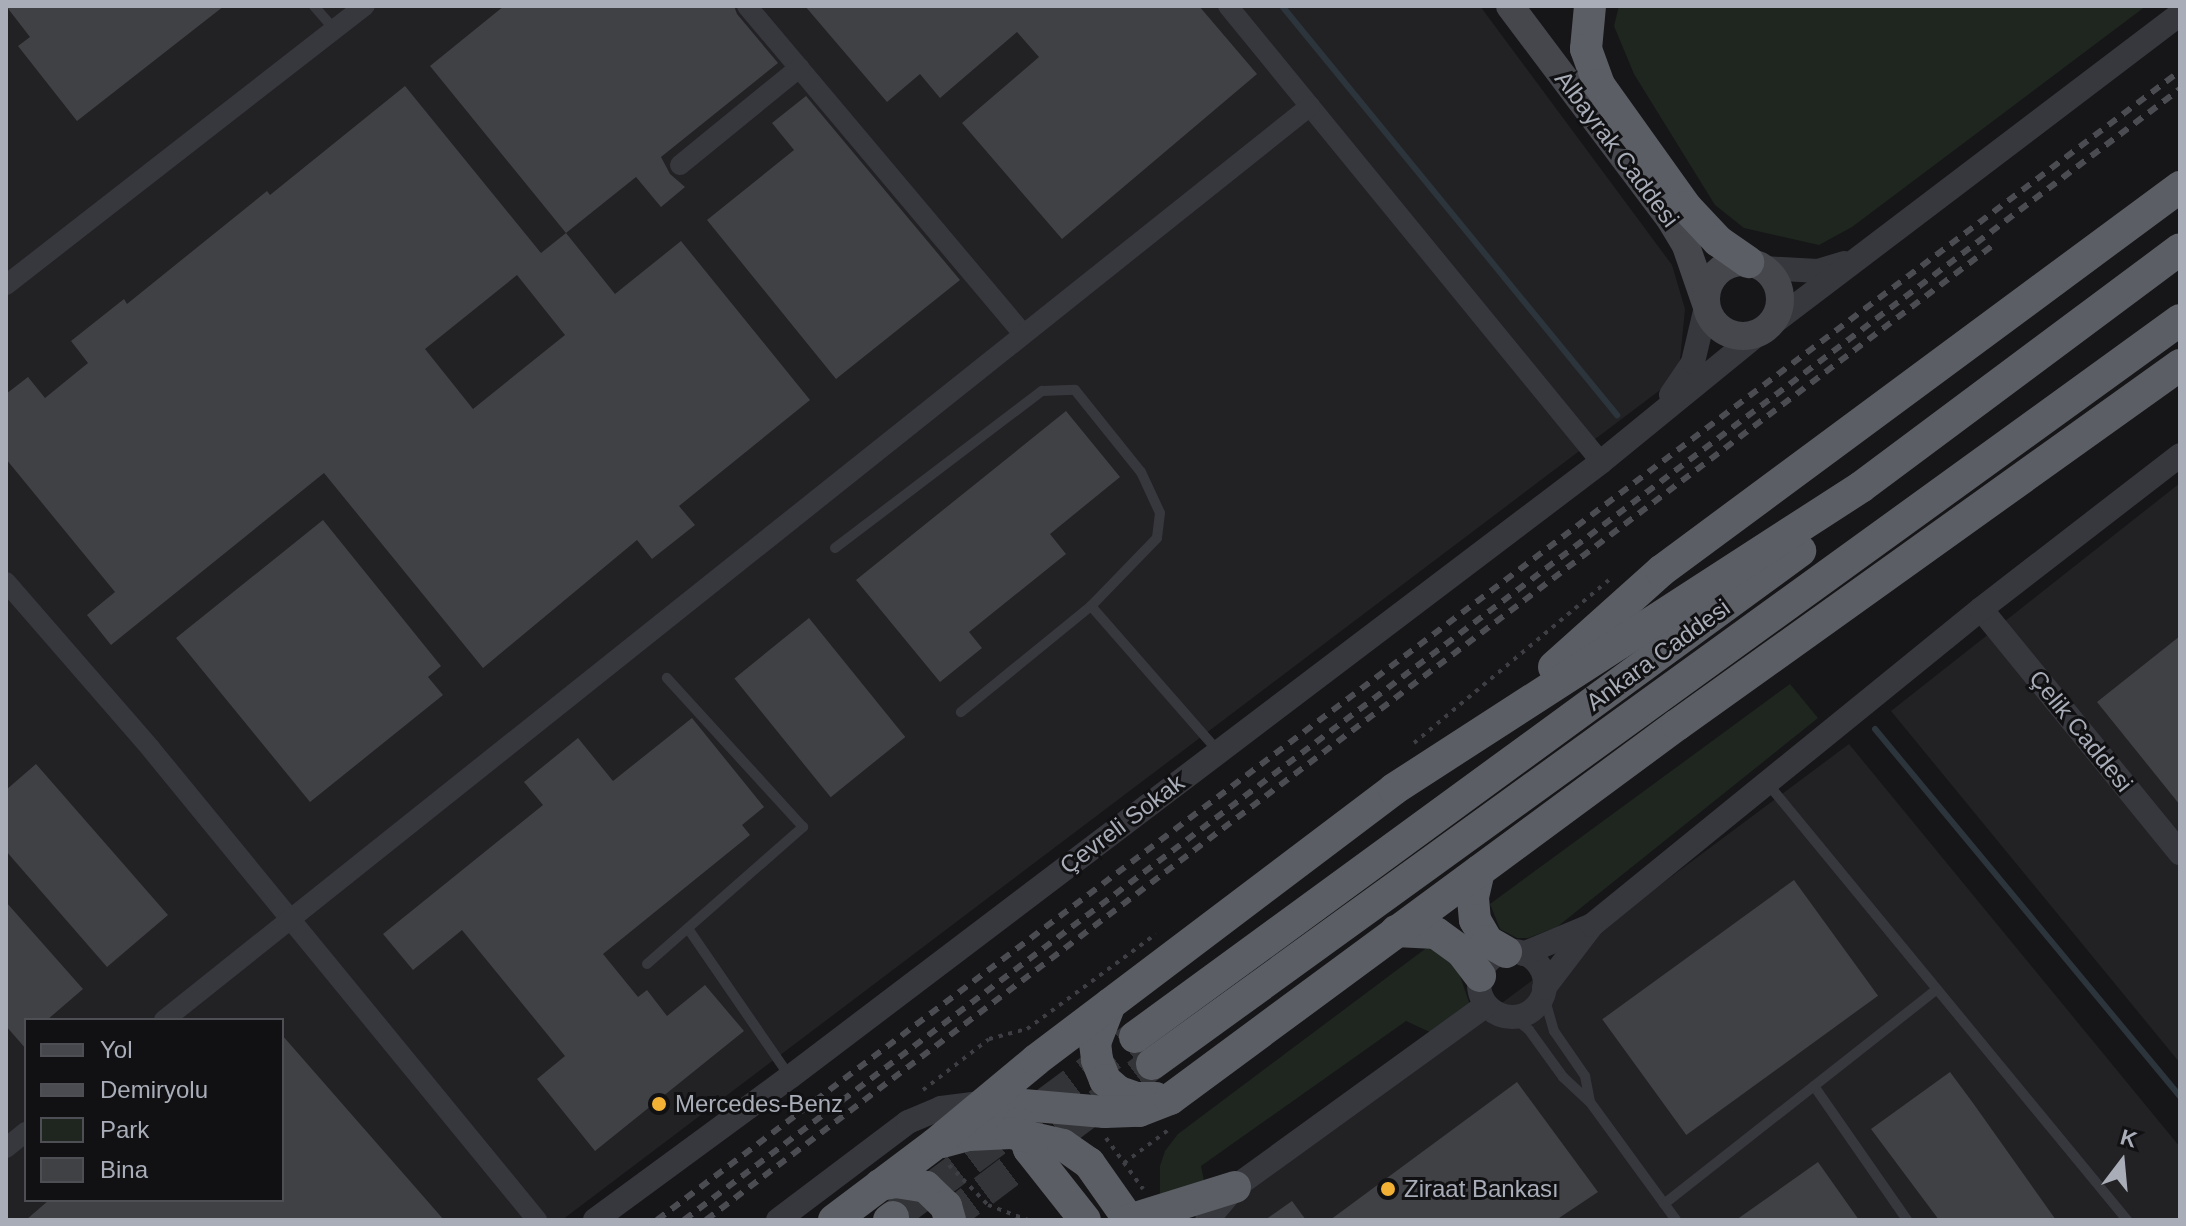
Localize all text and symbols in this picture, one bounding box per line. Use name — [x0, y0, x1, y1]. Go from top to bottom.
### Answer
street label: Albayrak Caddesi — [1549, 65, 1685, 233]
street label: Ankara Caddesi — [1580, 593, 1736, 717]
street label: Çelik Caddesi — [2023, 664, 2139, 798]
street label: Çevreli Sokak — [1054, 768, 1190, 880]
legend — [24, 1018, 284, 1202]
text: Yol — [100, 1036, 132, 1063]
text: Demiryolu — [100, 1076, 208, 1103]
place label: Mercedes-Benz — [675, 1090, 843, 1118]
marker: Mercedes-Benz — [650, 1095, 668, 1113]
text: Park — [100, 1116, 149, 1143]
north arrow — [2082, 1122, 2162, 1202]
text: K — [2118, 1124, 2140, 1153]
text: Bina — [100, 1156, 148, 1183]
place label: Ziraat Bankası — [1404, 1175, 1559, 1203]
marker: Ziraat Bankası — [1379, 1180, 1397, 1198]

